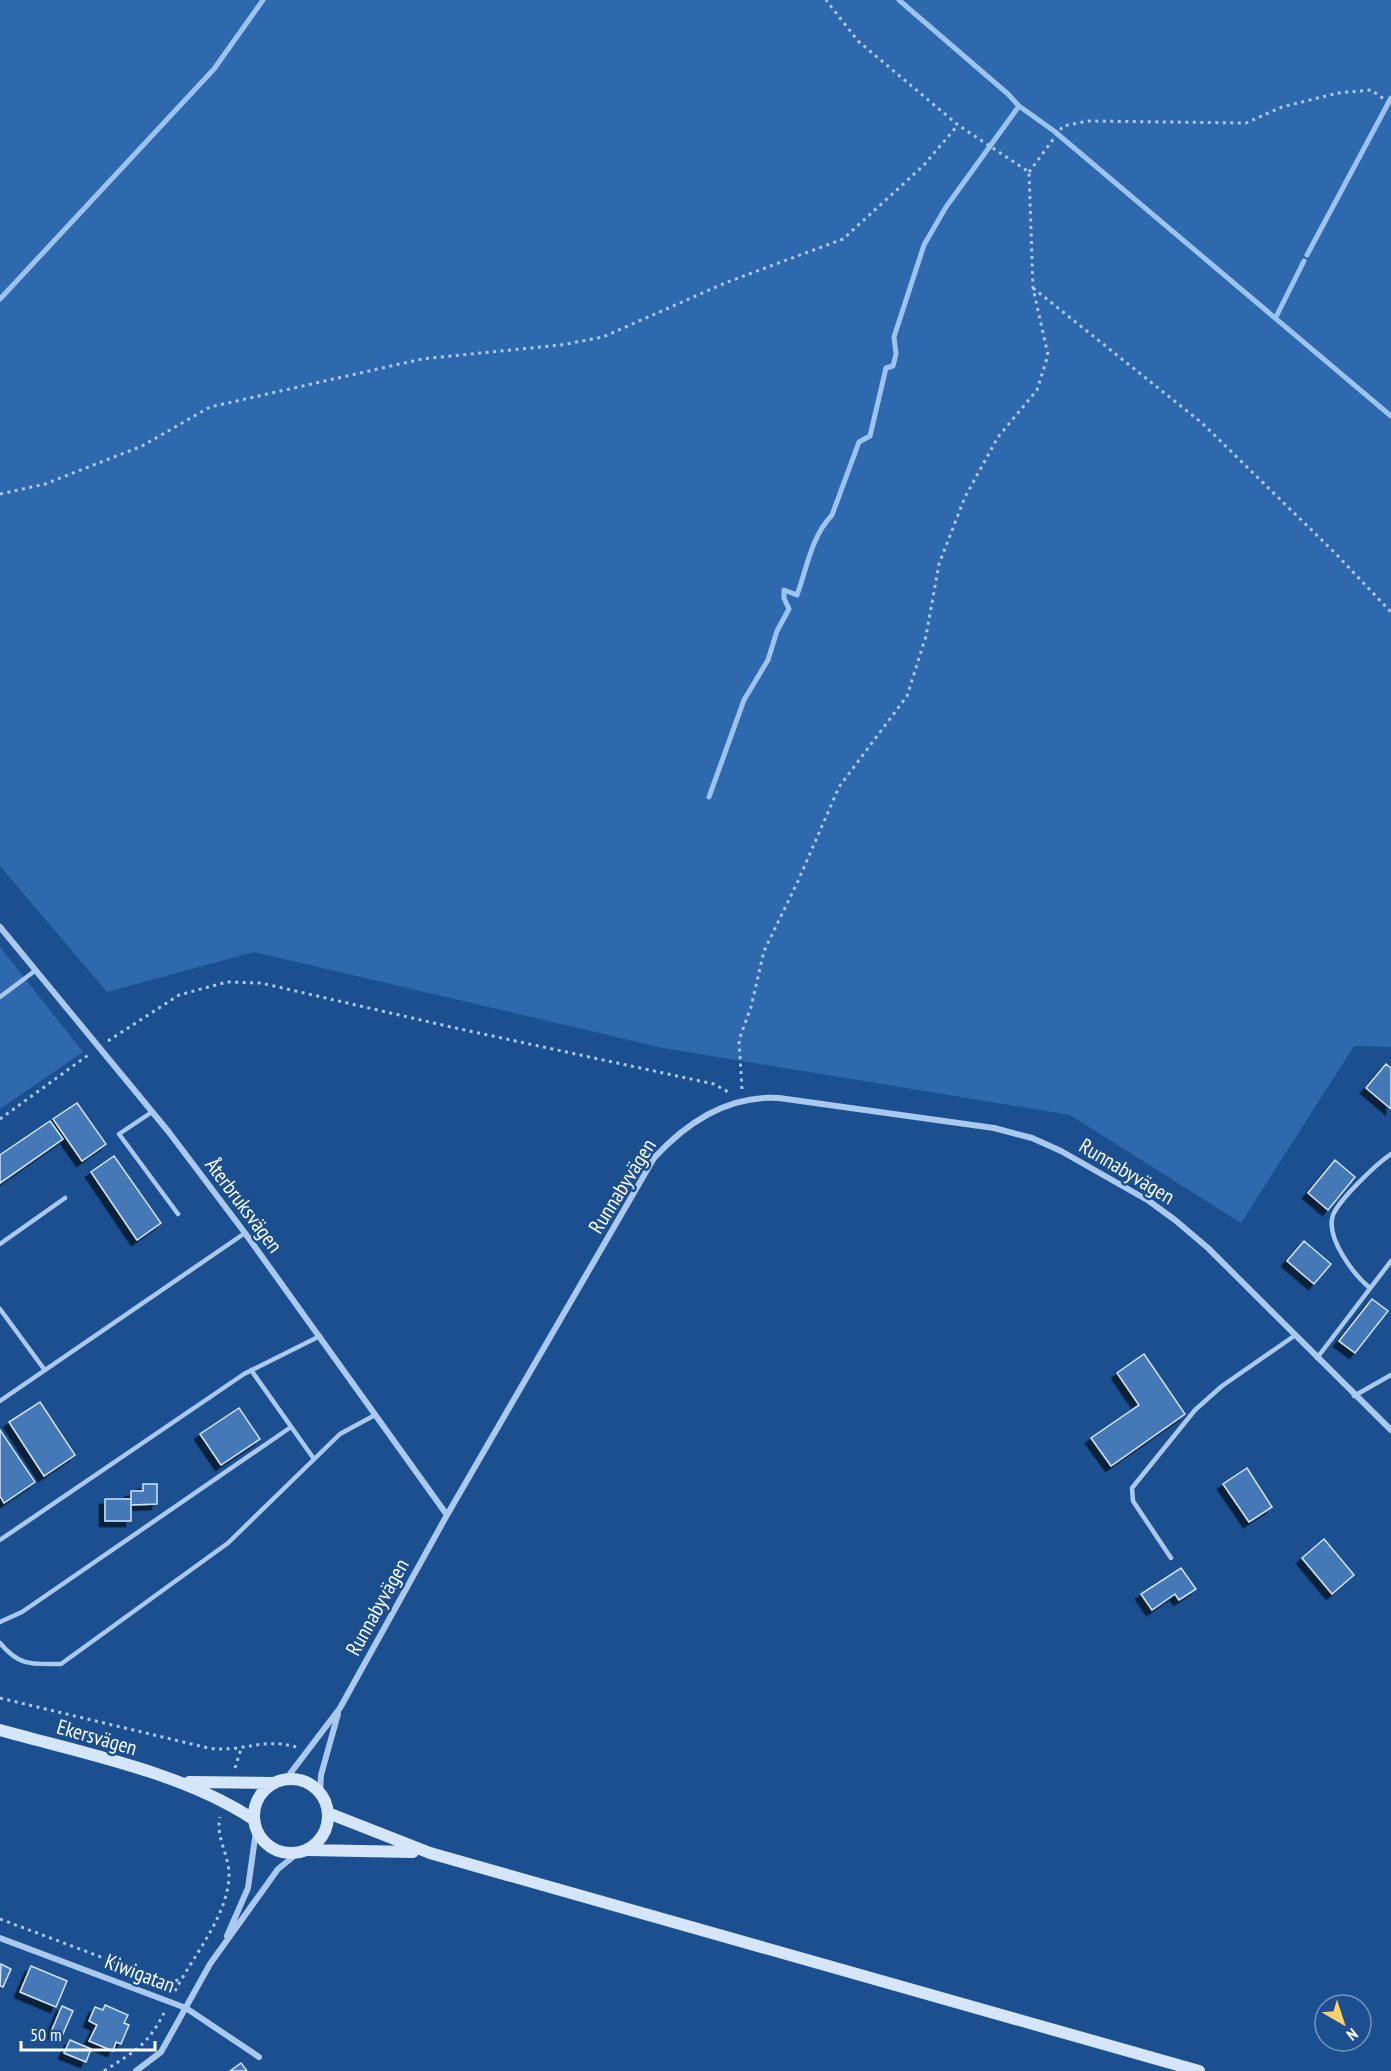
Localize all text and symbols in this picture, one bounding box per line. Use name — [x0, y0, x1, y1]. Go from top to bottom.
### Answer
street label: Runnabyvägen — [1074, 1132, 1180, 1210]
street label: Runnabyvägen — [582, 1134, 662, 1238]
street label: Återbruksvägen — [199, 1152, 289, 1258]
street label: Runnabyvägen — [339, 1554, 415, 1660]
street label: Ekersvägen — [54, 1713, 140, 1761]
street label: Kiwigatan — [101, 1947, 179, 1999]
north arrow — [1313, 1993, 1373, 2053]
scale bar — [21, 2014, 154, 2052]
text: 50 m — [30, 2023, 62, 2046]
text: N — [1343, 2024, 1362, 2045]

